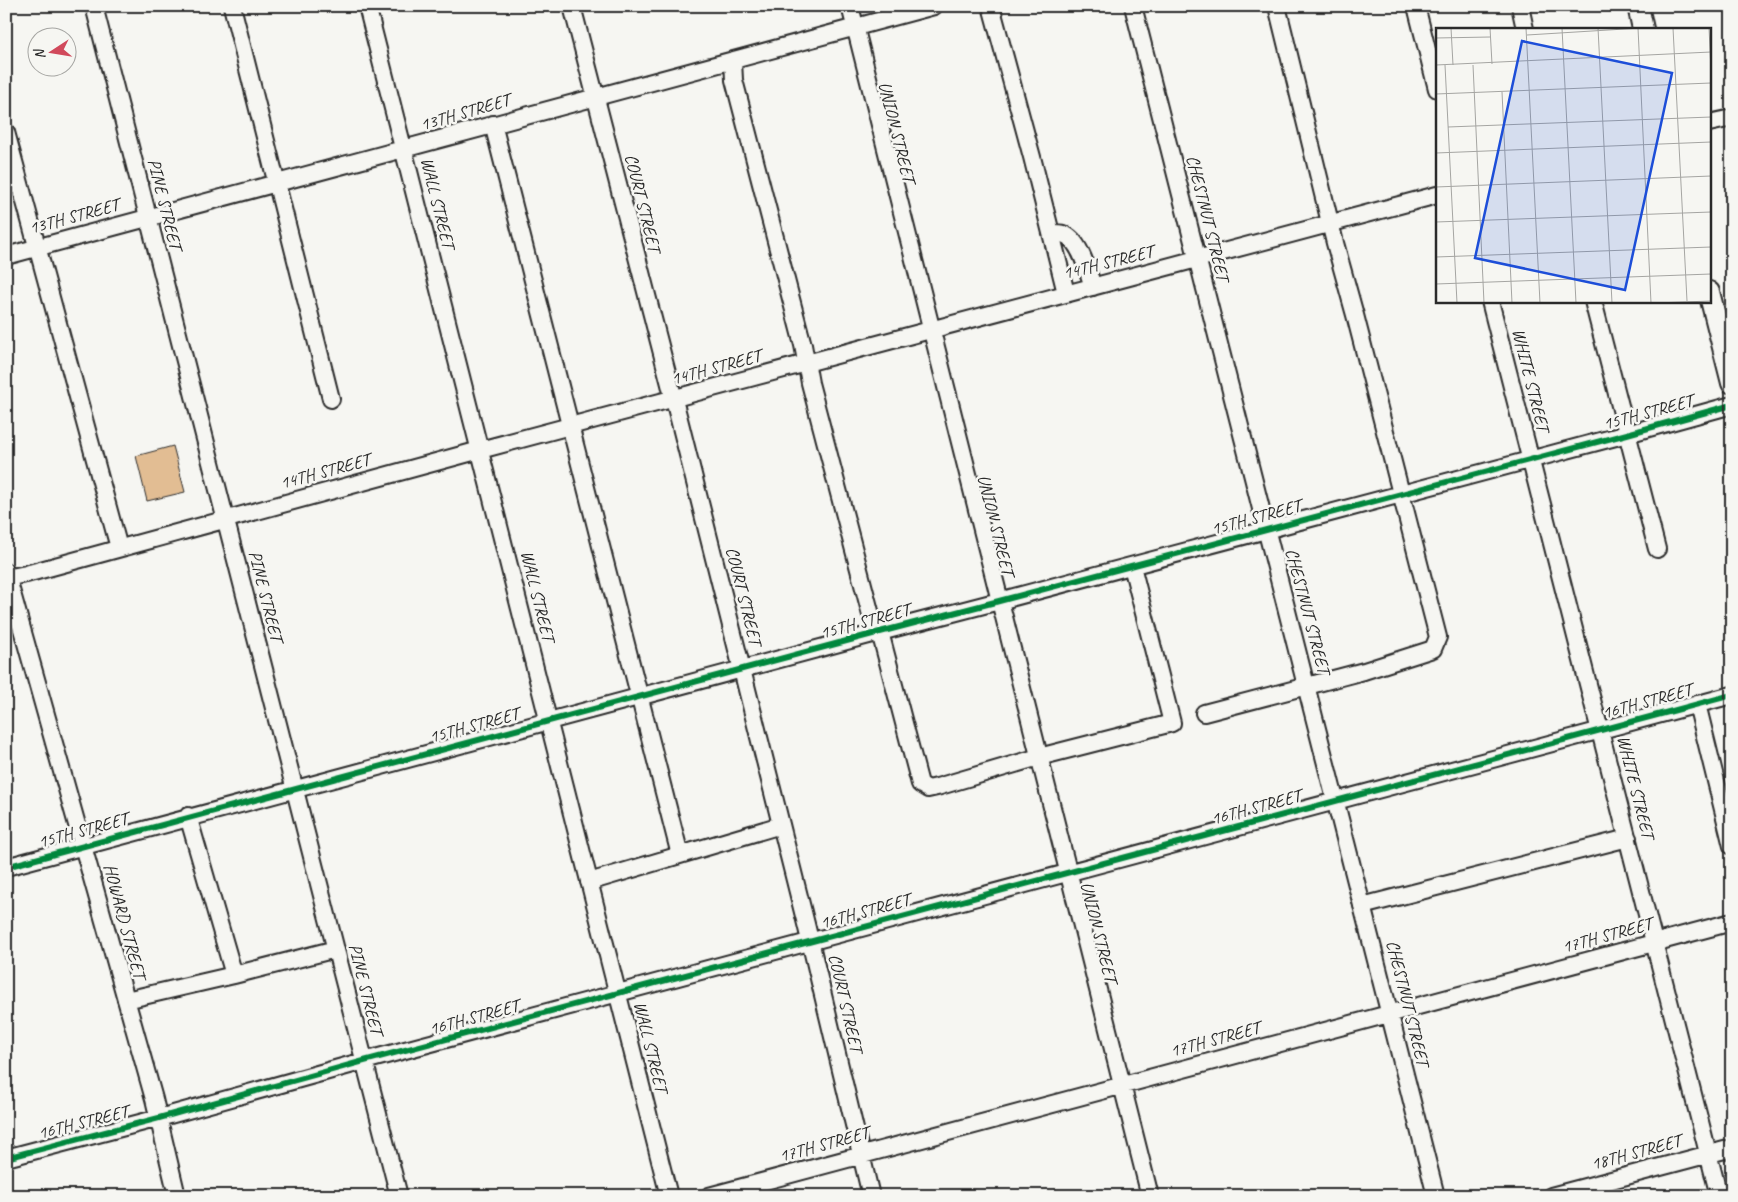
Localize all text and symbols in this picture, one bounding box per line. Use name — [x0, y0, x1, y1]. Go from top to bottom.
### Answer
north arrow — [28, 28, 78, 78]
inset map — [1436, 28, 1710, 302]
text: N — [30, 46, 49, 61]
street label: UNION STREET — [874, 79, 921, 189]
street label: 13TH STREET — [418, 87, 517, 135]
street label: COURT STREET — [620, 152, 667, 258]
street label: CHESTNUT STREET — [1182, 153, 1235, 287]
street label: WALL STREET — [416, 155, 461, 254]
street label: PINE STREET — [143, 156, 188, 256]
street label: 13TH STREET — [27, 192, 126, 239]
street label: 14TH STREET — [1061, 239, 1160, 284]
street label: WHITE STREET — [1508, 326, 1555, 437]
street label: 14TH STREET — [669, 343, 768, 390]
street label: 15TH STREET — [1601, 388, 1700, 435]
street label: 14TH STREET — [278, 447, 377, 494]
street label: UNION STREET — [973, 472, 1020, 582]
street label: 15TH STREET — [1209, 493, 1308, 540]
street label: COURT STREET — [721, 545, 768, 651]
street label: CHESTNUT STREET — [1281, 546, 1336, 680]
street label: PINE STREET — [244, 548, 289, 648]
street label: WALL STREET — [516, 548, 561, 647]
street label: 15TH STREET — [818, 597, 917, 644]
street label: 16TH STREET — [1600, 677, 1699, 724]
street label: 15TH STREET — [427, 701, 526, 748]
street label: WHITE STREET — [1613, 733, 1660, 844]
street label: 16TH STREET — [1209, 783, 1308, 830]
street label: 15TH STREET — [36, 806, 135, 853]
street label: HOWARD STREET — [99, 861, 152, 985]
street label: UNION STREET — [1076, 879, 1123, 989]
street label: 16TH STREET — [818, 887, 917, 934]
street label: 17TH STREET — [1560, 911, 1659, 958]
street label: CHESTNUT STREET — [1382, 938, 1435, 1072]
street label: PINE STREET — [344, 941, 389, 1041]
street label: COURT STREET — [824, 952, 869, 1058]
street label: 16TH STREET — [427, 993, 526, 1040]
street label: WALL STREET — [629, 999, 674, 1098]
street label: 17TH STREET — [1168, 1015, 1267, 1062]
street label: 16TH STREET — [36, 1099, 135, 1144]
street label: 17TH STREET — [777, 1120, 876, 1167]
street label: 18TH STREET — [1589, 1128, 1688, 1175]

